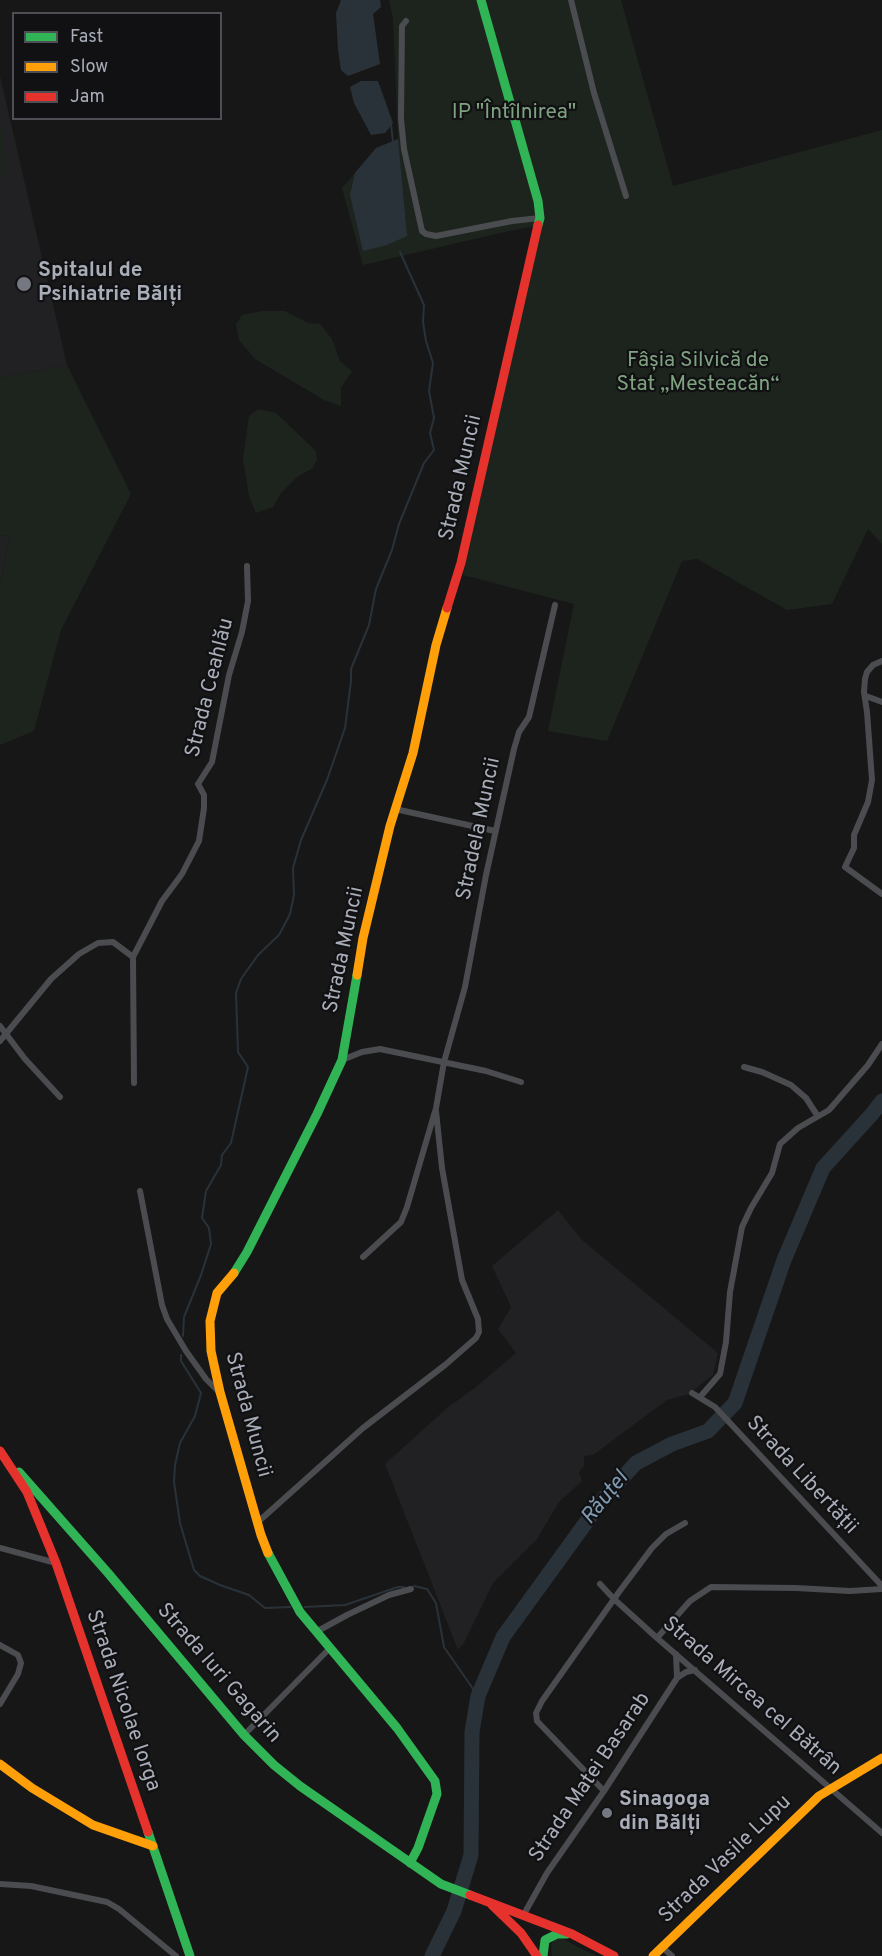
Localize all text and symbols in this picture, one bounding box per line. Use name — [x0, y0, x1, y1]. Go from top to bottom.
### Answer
legend — [12, 12, 222, 120]
text: Fast — [70, 26, 103, 49]
text: Slow — [70, 56, 108, 79]
text: Jam — [70, 86, 105, 109]
park label: IP "Întîlnirea" — [452, 101, 576, 127]
place label: Spitalul de Psihiatrie Bălți — [38, 259, 182, 309]
marker: Spitalul de Psihiatrie Bălți — [15, 275, 33, 293]
park label: Fâșia Silvică de Stat „Mesteacăn“ — [616, 349, 780, 399]
street label: Strada Muncii — [435, 413, 489, 543]
street label: Strada Ceahlău — [182, 616, 240, 760]
street label: Stradela Muncii — [453, 755, 507, 903]
street label: Strada Muncii — [319, 885, 371, 1015]
street label: Strada Muncii — [218, 1350, 276, 1480]
street label: Strada Libertății — [740, 1412, 862, 1540]
water label: Răuțel — [577, 1467, 635, 1531]
street label: Strada Iuri Gagarin — [150, 1599, 286, 1749]
street label: Strada Nicolae Iorga — [79, 1607, 165, 1795]
street label: Strada Mircea cel Bătrân — [656, 1612, 846, 1782]
street label: Strada Matei Basarab — [525, 1688, 657, 1868]
place label: Sinagoga din Bălți — [619, 1788, 710, 1838]
street label: Strada Vasile Lupu — [655, 1791, 797, 1929]
marker: Sinagoga din Bălți — [600, 1806, 614, 1820]

